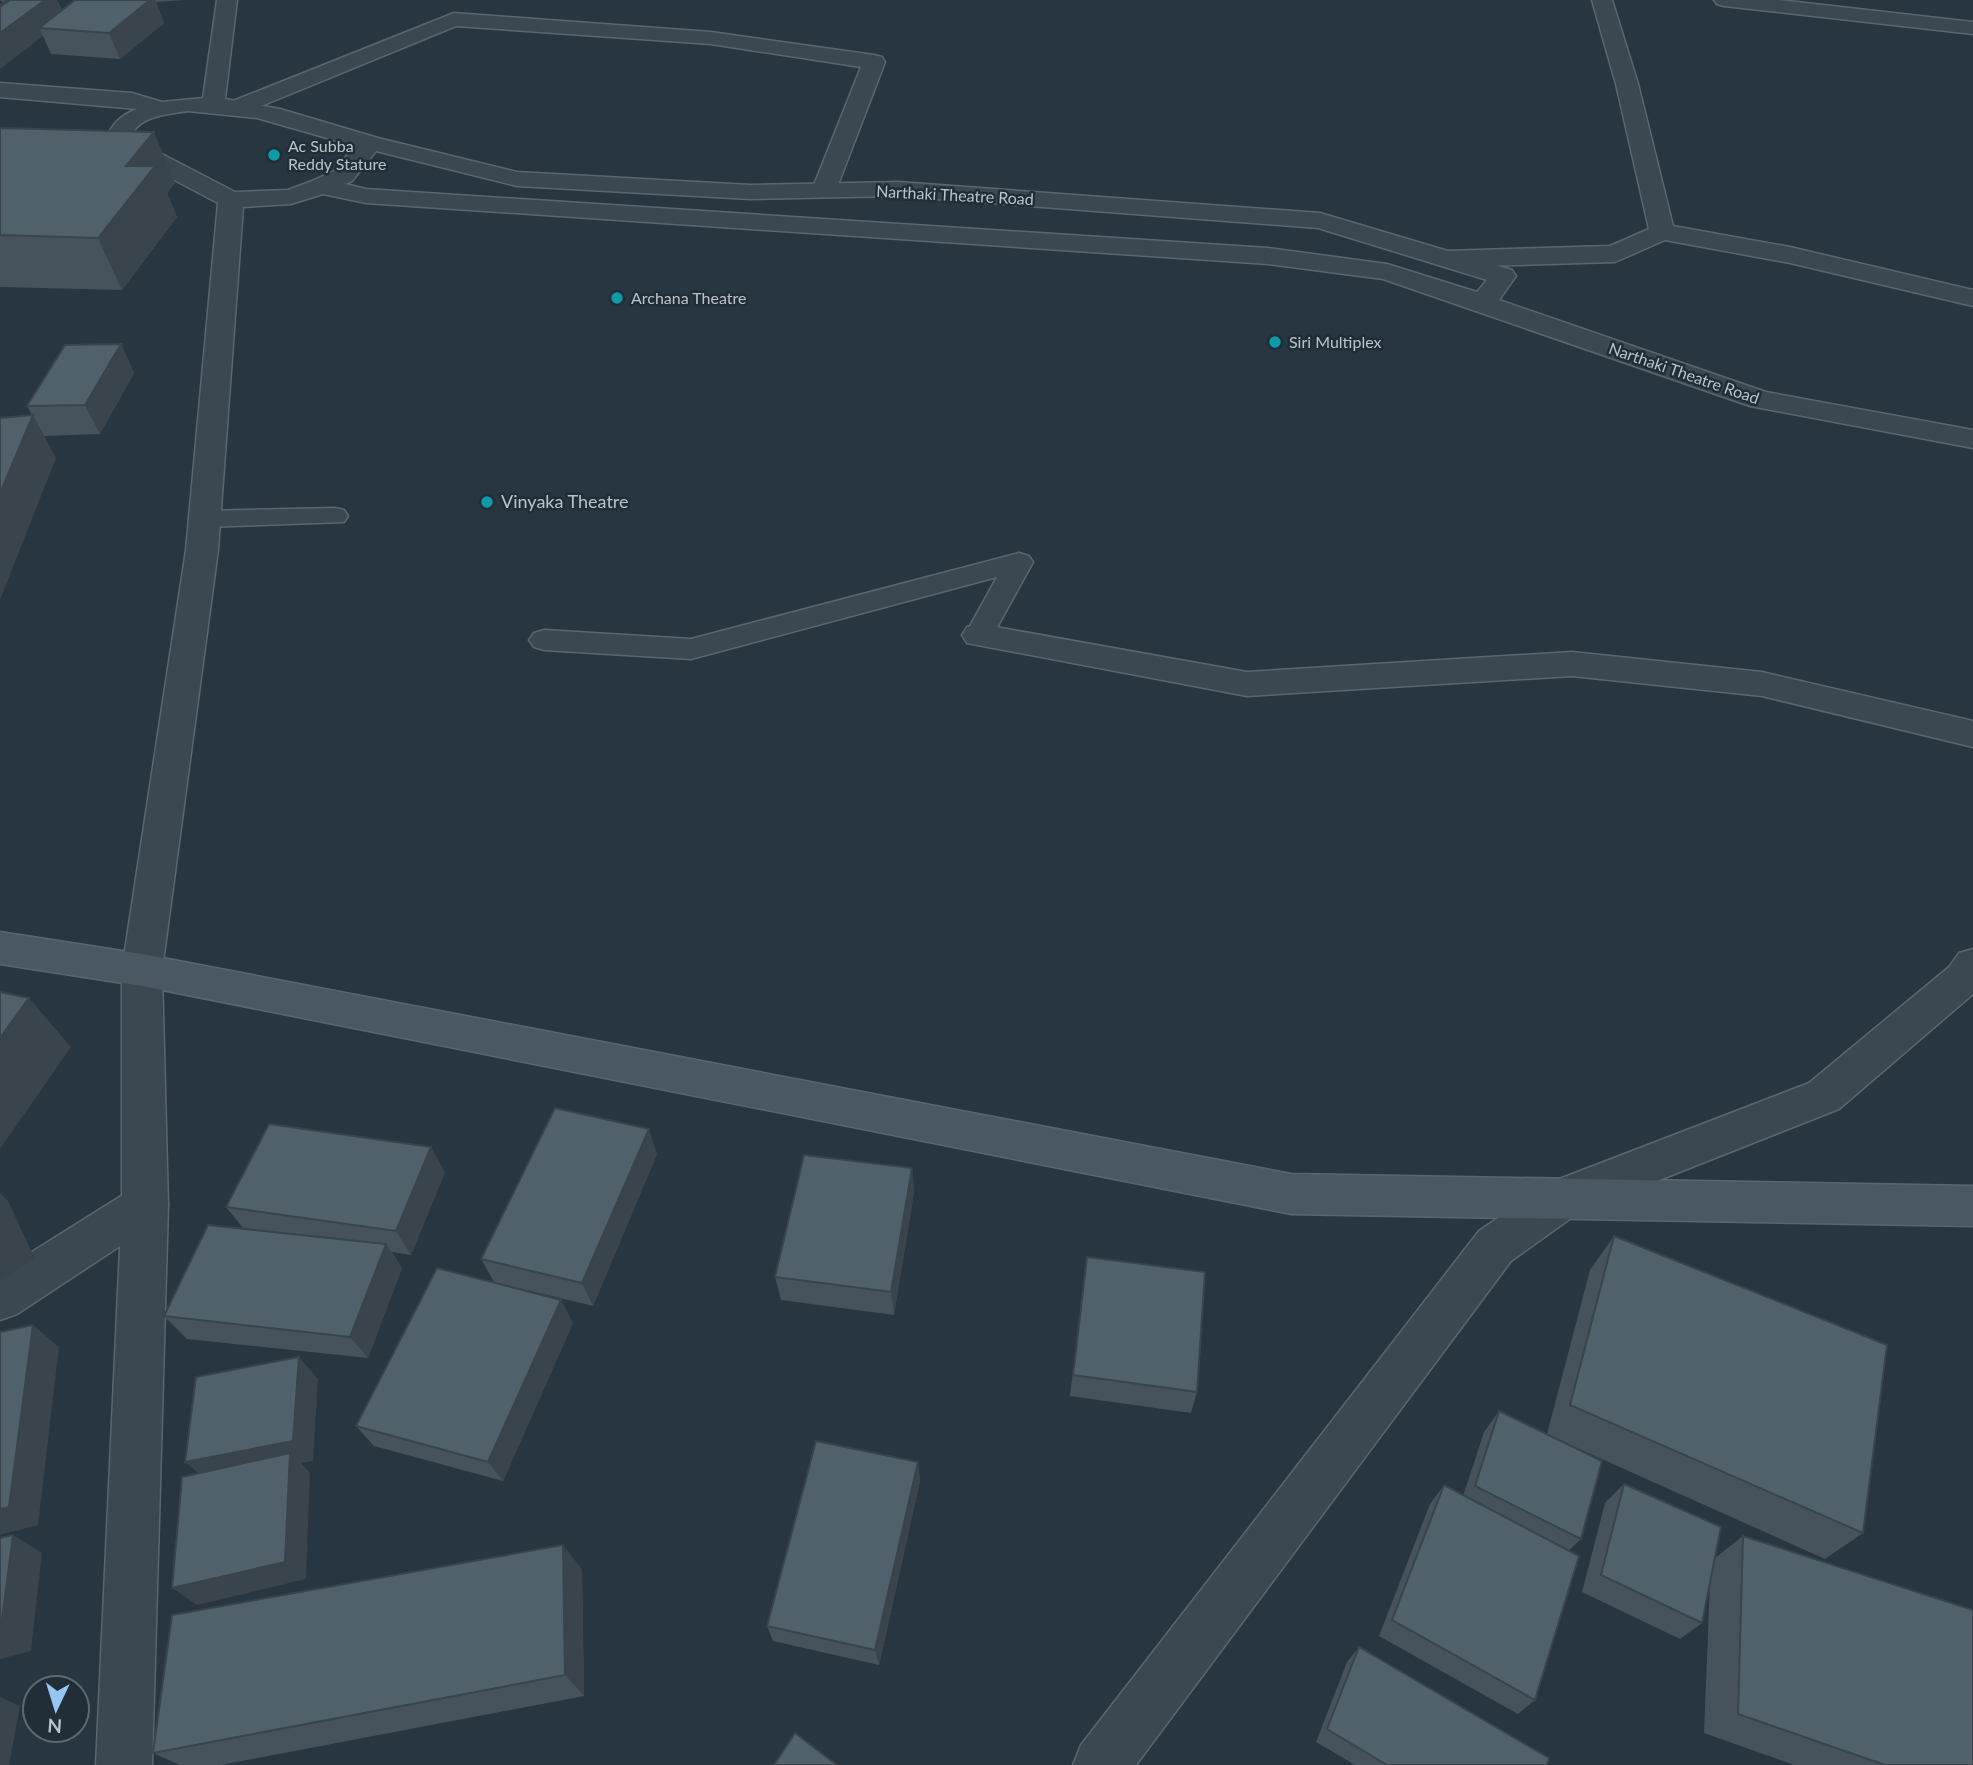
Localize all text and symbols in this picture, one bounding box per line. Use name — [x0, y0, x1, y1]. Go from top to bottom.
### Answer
place label: Ac Subba Reddy Stature — [288, 136, 386, 173]
marker: Ac Subba Reddy Stature — [266, 147, 282, 163]
street label: Narthaki Theatre Road — [876, 181, 1034, 208]
place label: Archana Theatre — [631, 288, 747, 307]
marker: Archana Theatre — [609, 290, 625, 306]
place label: Siri Multiplex — [1289, 332, 1382, 351]
marker: Siri Multiplex — [1267, 334, 1283, 350]
street label: Narthaki Theatre Road — [1606, 338, 1762, 407]
place label: Vinyaka Theatre — [501, 490, 629, 512]
marker: Vinyaka Theatre — [479, 494, 495, 510]
north arrow — [21, 1674, 91, 1744]
text: N — [47, 1714, 63, 1738]

